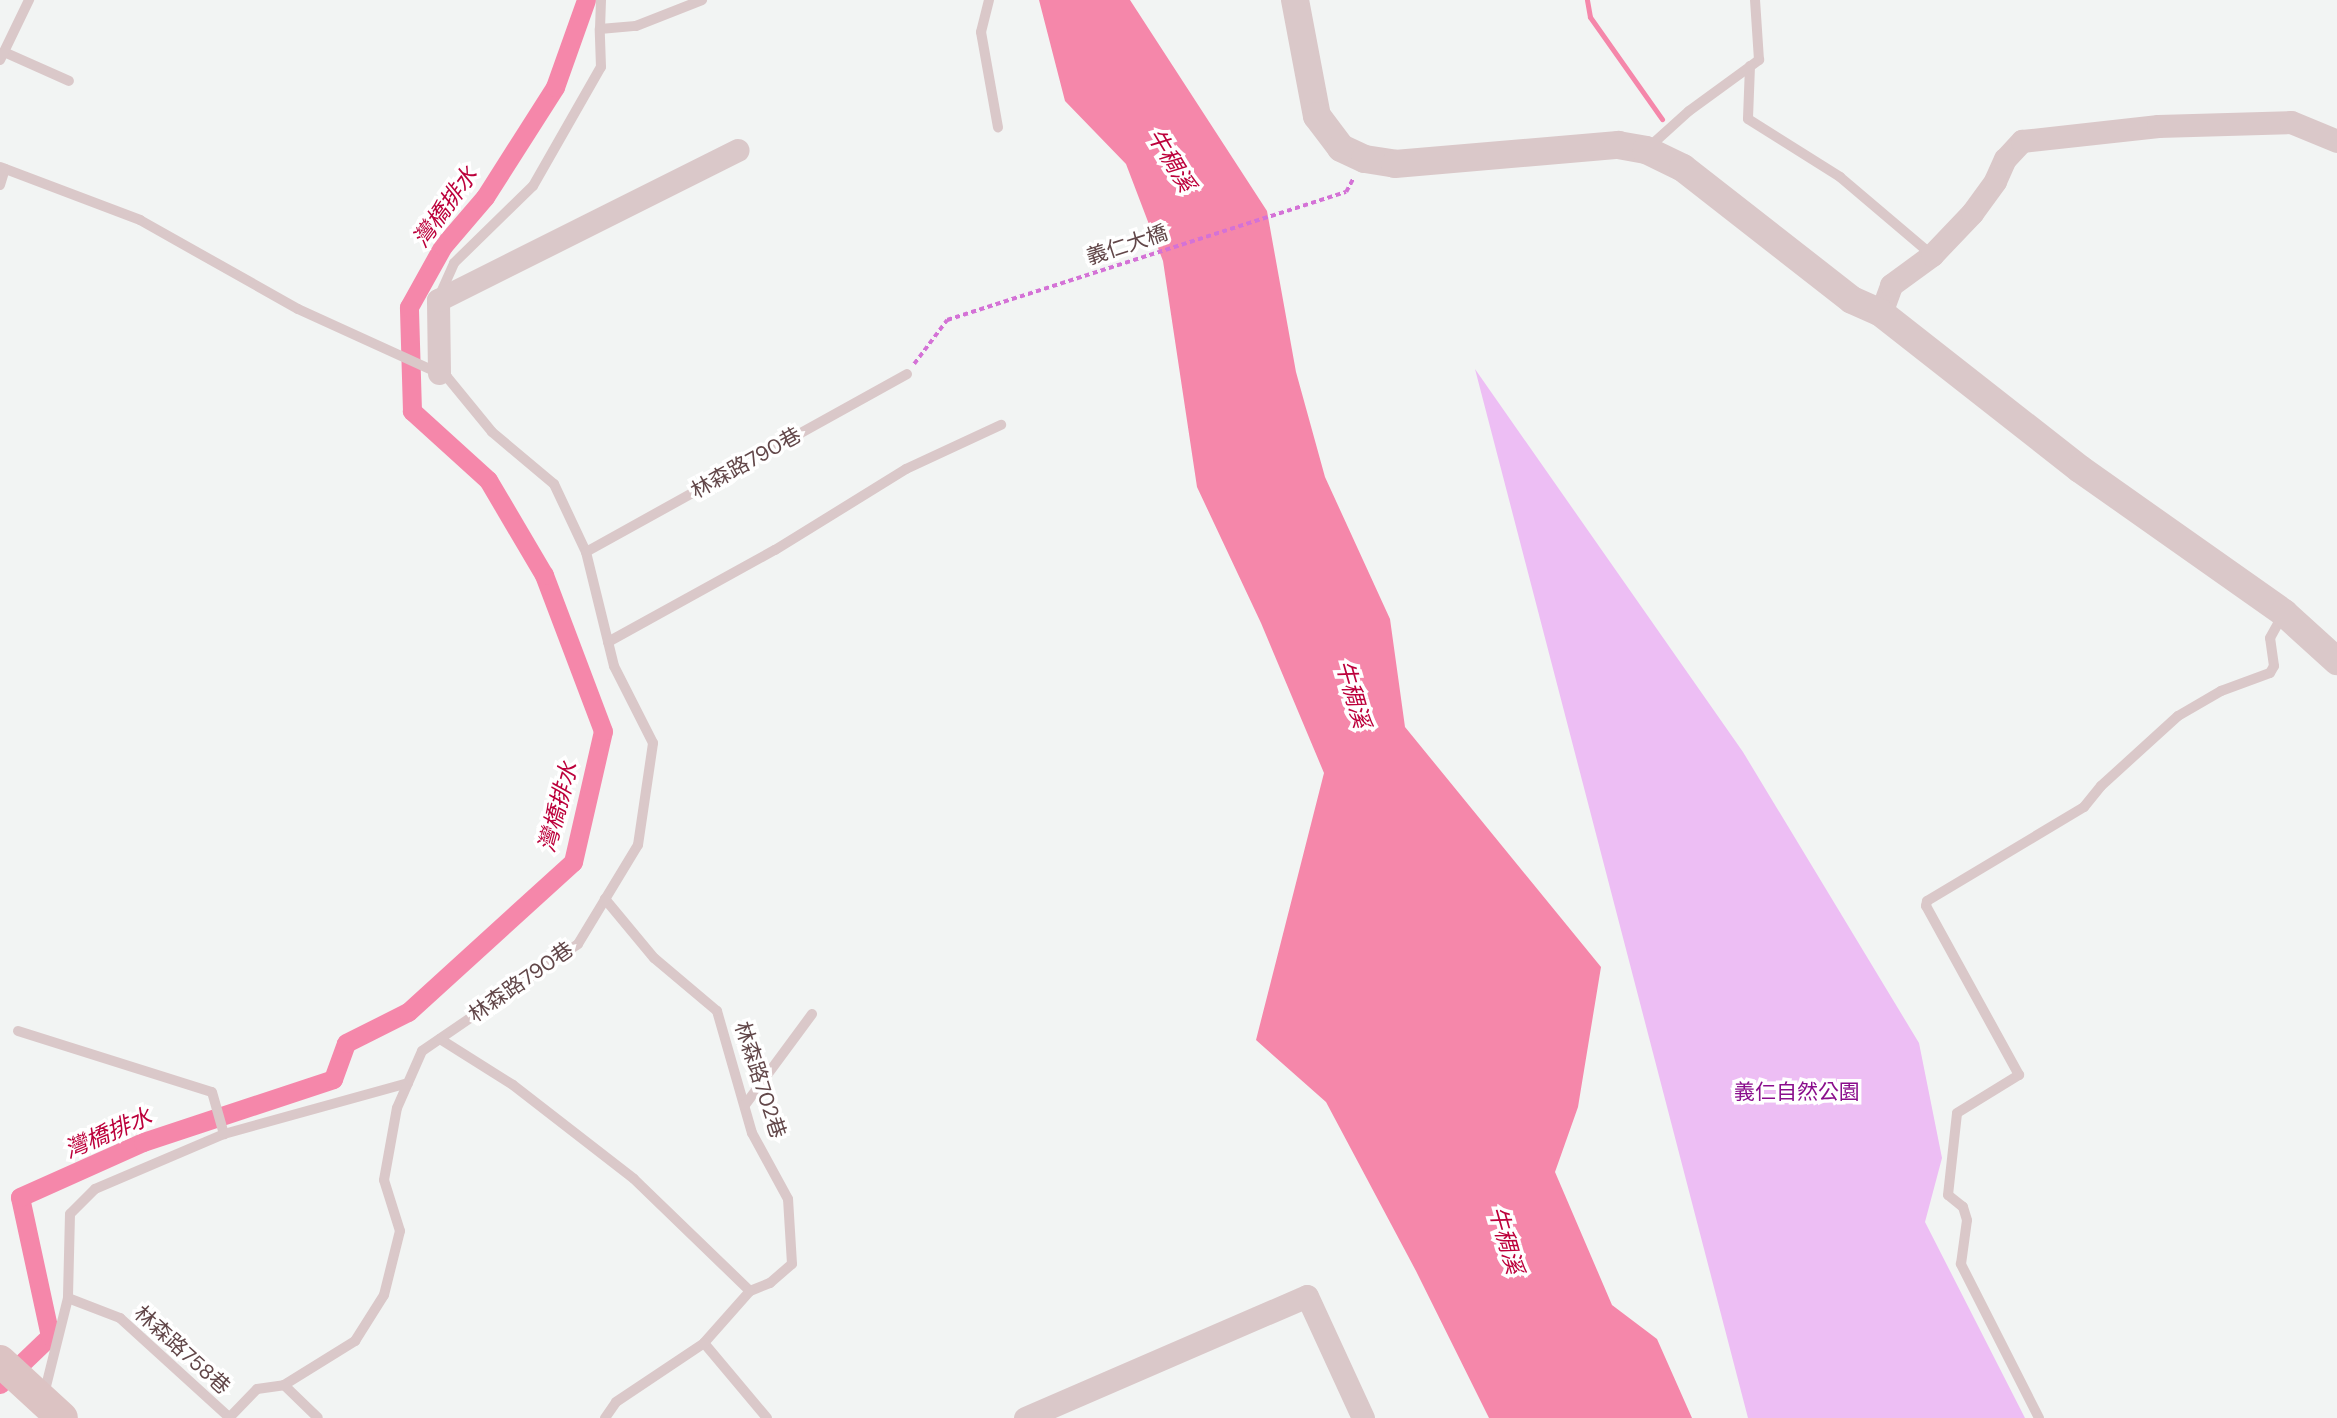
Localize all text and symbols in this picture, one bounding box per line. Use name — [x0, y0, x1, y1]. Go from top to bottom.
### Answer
water label: 牛稠溪 — [1141, 123, 1201, 197]
water label: 灣橋排水 — [407, 162, 483, 252]
street label: 義仁大橋 — [1083, 220, 1171, 270]
street label: 林森路790巷 — [686, 422, 806, 504]
water label: 牛稠溪 — [1330, 657, 1376, 731]
water label: 灣橋排水 — [533, 759, 583, 855]
street label: 林森路790巷 — [464, 937, 578, 1027]
street label: 林森路702巷 — [729, 1018, 791, 1142]
park label: 義仁自然公園 — [1734, 1079, 1860, 1105]
water label: 灣橋排水 — [60, 1102, 156, 1164]
water label: 牛稠溪 — [1483, 1203, 1529, 1277]
street label: 林森路758巷 — [129, 1300, 235, 1400]

